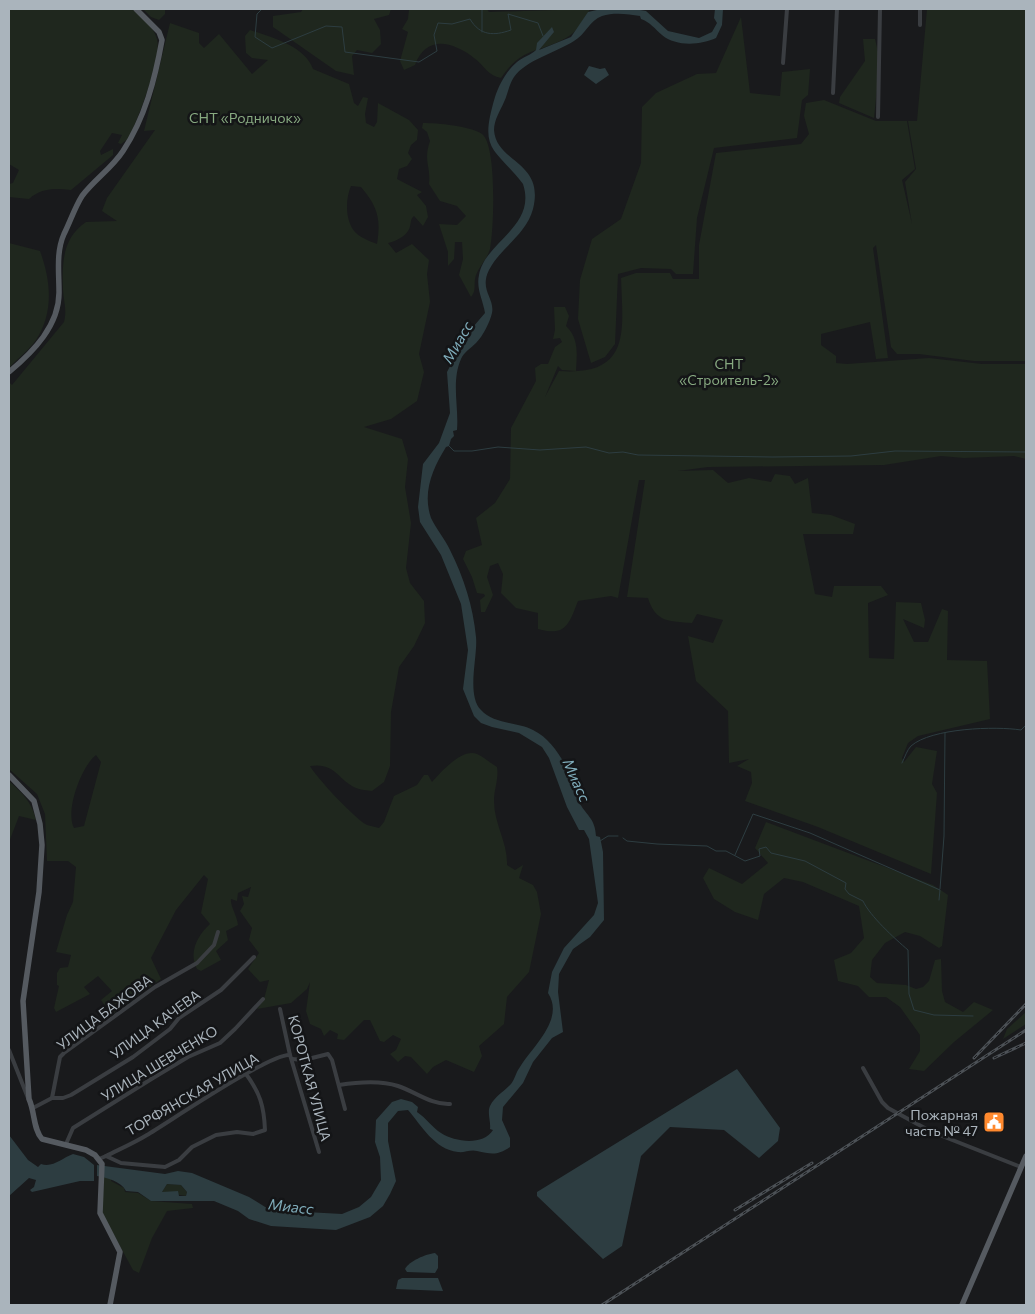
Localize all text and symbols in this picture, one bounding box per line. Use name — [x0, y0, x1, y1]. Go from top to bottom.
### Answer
park label: СНТ «Родничок» — [189, 109, 301, 126]
water label: Миасс — [438, 317, 476, 366]
park label: СНТ «Строитель-2» — [679, 355, 779, 388]
water label: Миасс — [560, 756, 595, 805]
street label: УЛИЦА БАЖОВА — [53, 970, 155, 1053]
street label: УЛИЦА КАЧЕВА — [107, 985, 204, 1062]
street label: КОРОТКАЯ УЛИЦА — [285, 1013, 335, 1143]
street label: УЛИЦА ШЕВЧЕНКО — [98, 1021, 220, 1105]
street label: ТОРФЯНСКАЯ УЛИЦА — [123, 1049, 262, 1139]
place label: Пожарная часть № 47 — [905, 1106, 978, 1139]
public building icon: Пожарная часть № 47 — [982, 1110, 1006, 1134]
water label: Миасс — [267, 1194, 315, 1218]

